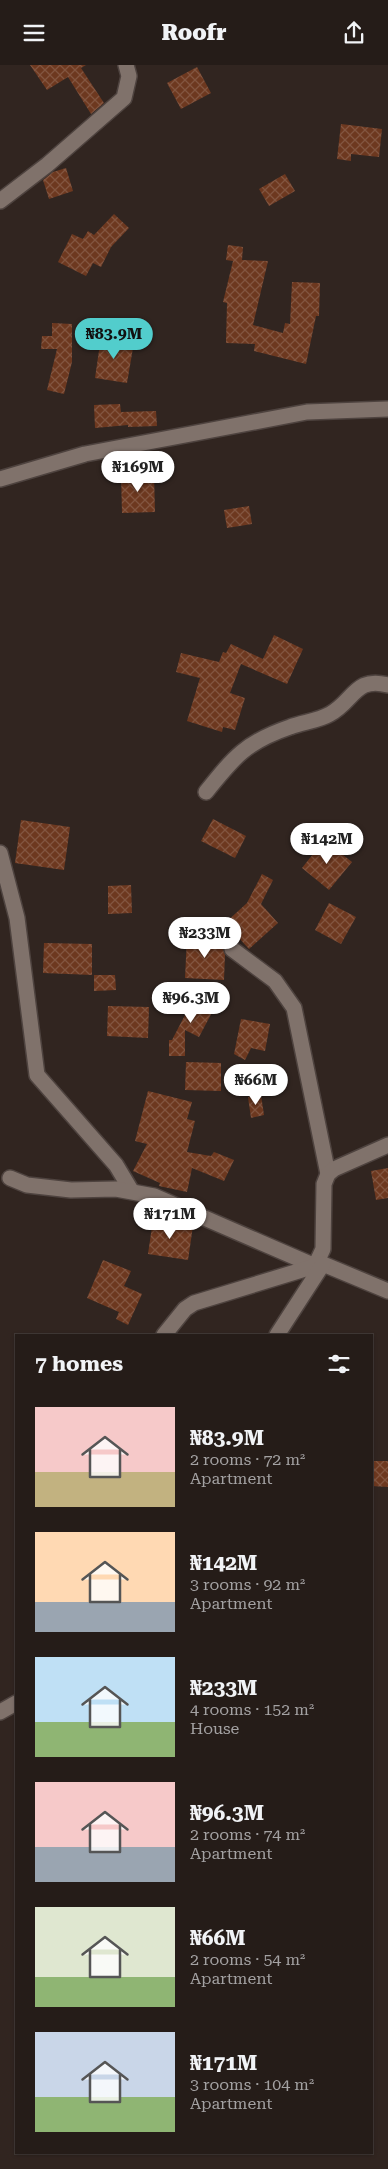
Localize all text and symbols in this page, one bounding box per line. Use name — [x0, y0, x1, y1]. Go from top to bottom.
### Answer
icon: menu — [20, 19, 48, 47]
icon: share — [340, 19, 368, 47]
text: Roofr — [161, 20, 227, 45]
pin: ₦83.9M — [73, 317, 155, 360]
text: ₦83.9M — [86, 324, 142, 343]
pin: ₦169M — [103, 451, 173, 493]
text: ₦169M — [112, 457, 164, 476]
pin: ₦142M — [292, 823, 362, 865]
text: ₦142M — [301, 829, 353, 848]
pin: ₦233M — [170, 917, 240, 959]
text: ₦233M — [179, 923, 231, 942]
pin: ₦96.3M — [150, 981, 232, 1024]
text: ₦96.3M — [163, 988, 219, 1007]
pin: ₦66M — [226, 1063, 286, 1106]
text: ₦66M — [235, 1070, 277, 1089]
pin: ₦171M — [135, 1197, 205, 1240]
text: ₦171M — [144, 1204, 196, 1223]
icon: filters — [325, 1350, 353, 1378]
text: 7 homes — [35, 1352, 123, 1376]
text: ₦83.9M — [190, 1426, 264, 1450]
icon: home — [75, 1427, 135, 1487]
text: 2 rooms · 72 m² — [190, 1450, 305, 1469]
text: Apartment — [190, 1469, 273, 1488]
text: ₦142M — [190, 1551, 257, 1575]
icon: home — [75, 1552, 135, 1612]
text: 3 rooms · 92 m² — [190, 1575, 305, 1594]
text: Apartment — [190, 1594, 273, 1613]
text: ₦233M — [190, 1676, 257, 1700]
icon: home — [75, 1677, 135, 1737]
text: 4 rooms · 152 m² — [190, 1700, 314, 1719]
text: House — [190, 1719, 239, 1738]
text: ₦96.3M — [190, 1801, 264, 1825]
icon: home — [75, 1802, 135, 1862]
text: 2 rooms · 74 m² — [190, 1825, 305, 1844]
text: Apartment — [190, 1844, 273, 1863]
text: ₦66M — [190, 1926, 246, 1950]
icon: home — [75, 1927, 135, 1987]
text: 2 rooms · 54 m² — [190, 1950, 305, 1969]
text: Apartment — [190, 1969, 273, 1988]
text: ₦171M — [190, 2051, 257, 2075]
icon: home — [75, 2052, 135, 2112]
text: 3 rooms · 104 m² — [190, 2075, 314, 2094]
text: Apartment — [190, 2094, 273, 2113]

